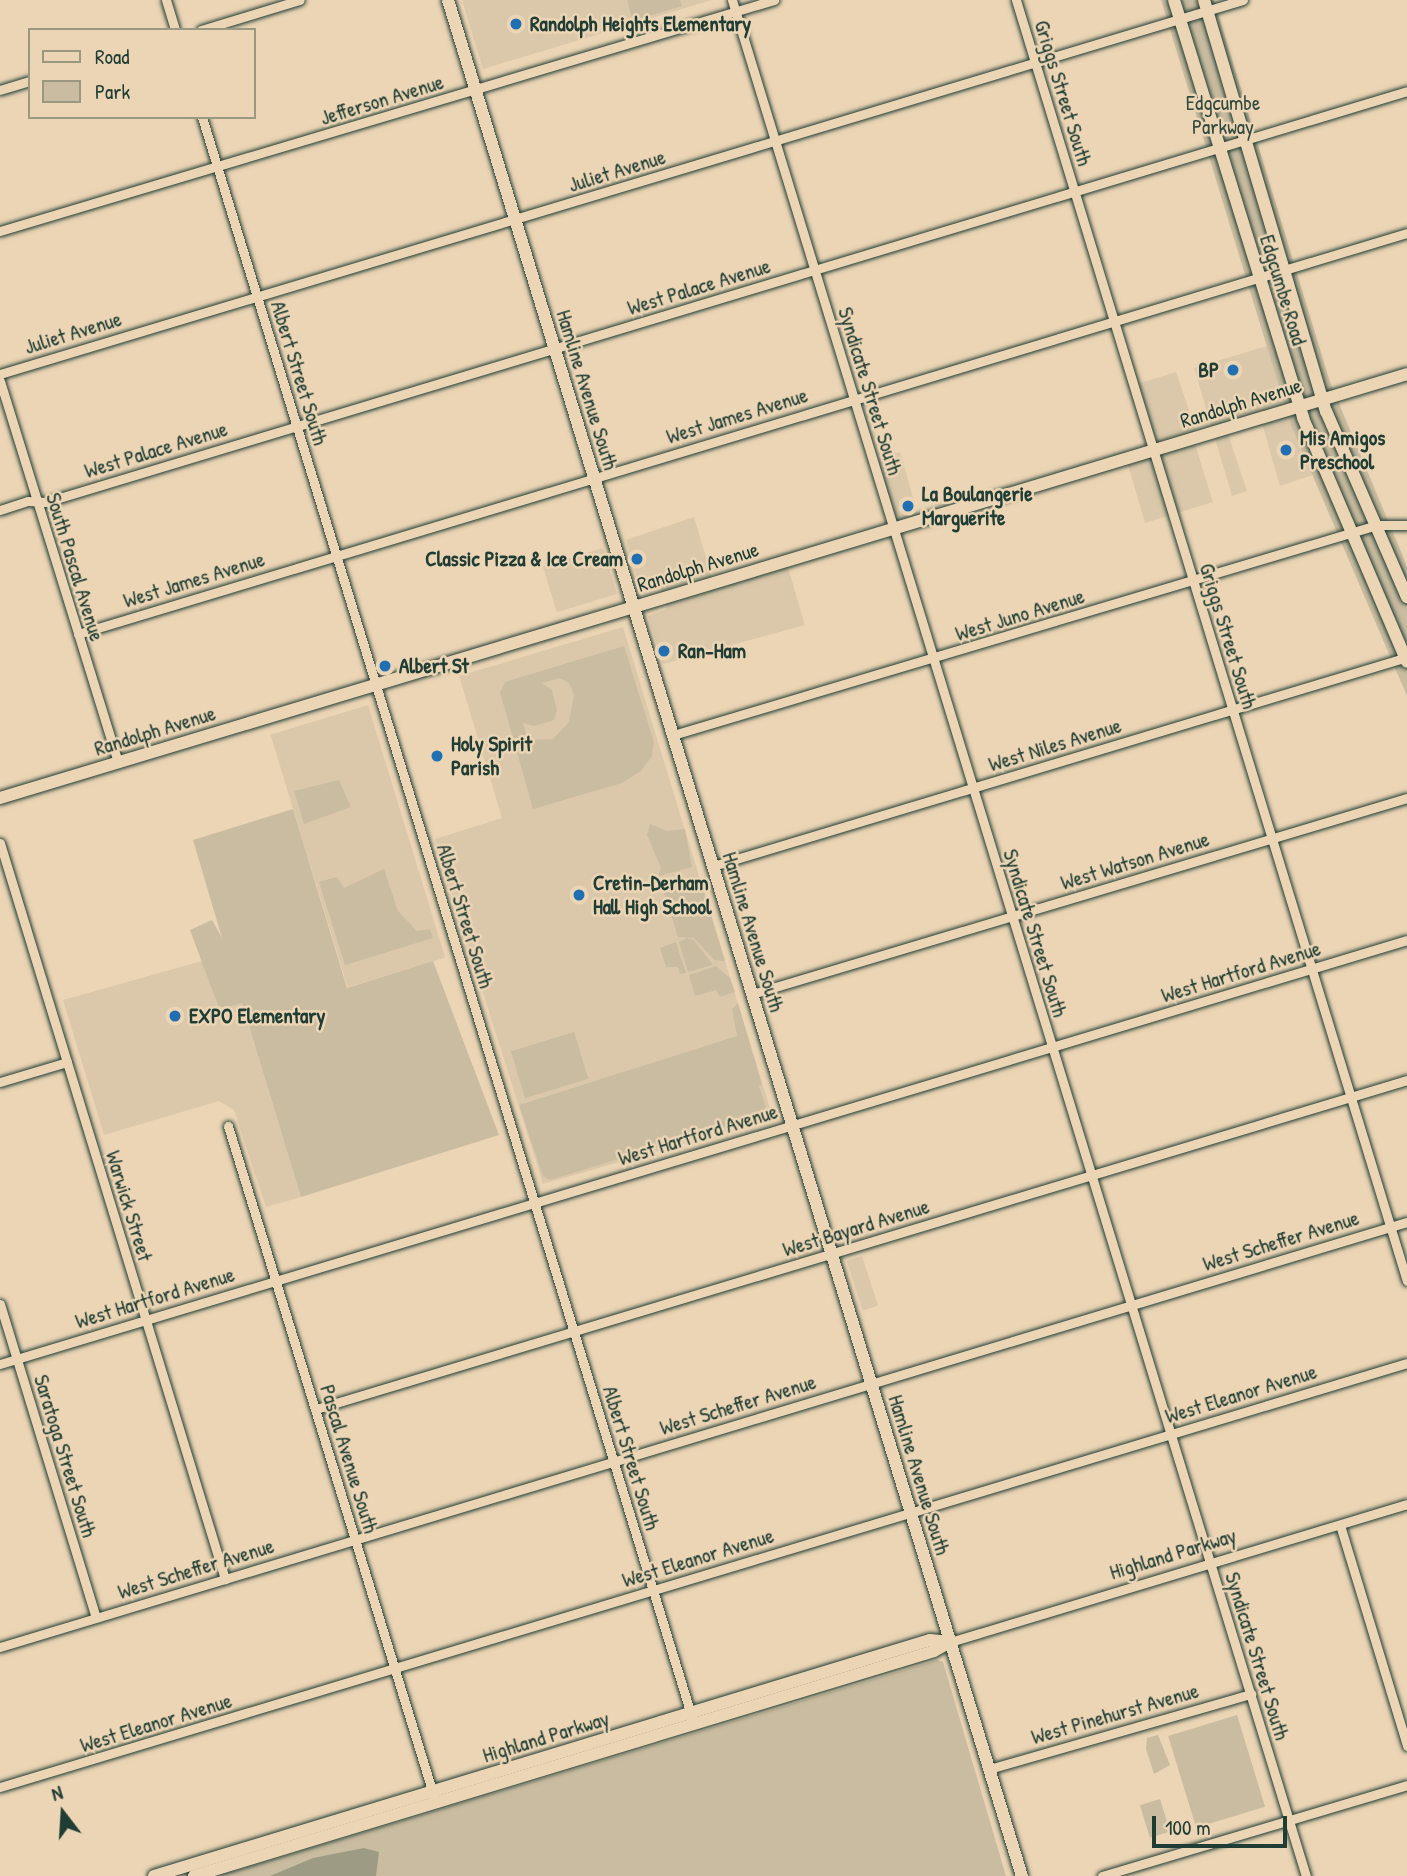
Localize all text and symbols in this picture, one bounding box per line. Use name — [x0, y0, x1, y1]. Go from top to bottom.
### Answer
place label: Randolph Heights Elementary — [530, 11, 751, 37]
marker: Randolph Heights Elementary — [508, 16, 524, 32]
street label: Griggs Street South — [1029, 17, 1097, 169]
legend — [28, 28, 256, 119]
text: Road — [95, 42, 129, 71]
street label: Jefferson Avenue — [317, 69, 447, 131]
text: Park — [95, 77, 130, 106]
park label: Edgcumbe Parkway — [1186, 90, 1260, 140]
street label: Juliet Avenue — [565, 144, 669, 198]
street label: Edgcumbe Road — [1254, 232, 1312, 348]
street label: West Palace Avenue — [624, 253, 774, 321]
street label: Albert Street South — [265, 298, 333, 448]
street label: Syndicate Street South — [833, 304, 907, 478]
street label: Juliet Avenue — [21, 306, 125, 360]
street label: Hamline Avenue South — [551, 307, 623, 473]
place label: BP — [1198, 357, 1219, 383]
marker: BP — [1225, 362, 1241, 378]
street label: Randolph Avenue — [1177, 373, 1305, 433]
street label: West James Avenue — [663, 383, 811, 449]
street label: West Palace Avenue — [81, 416, 231, 484]
place label: Mis Amigos Preschool — [1300, 425, 1385, 475]
marker: Mis Amigos Preschool — [1278, 442, 1294, 458]
place label: La Boulangerie Marguerite — [922, 481, 1033, 531]
street label: South Pascal Avenue — [40, 490, 110, 644]
marker: La Boulangerie Marguerite — [900, 498, 916, 514]
street label: Randolph Avenue — [634, 537, 762, 597]
place label: Classic Pizza & Ice Cream — [425, 546, 623, 572]
street label: West James Avenue — [120, 547, 268, 613]
marker: Classic Pizza & Ice Cream — [629, 551, 645, 567]
street label: Griggs Street South — [1194, 560, 1262, 712]
street label: West Juno Avenue — [952, 583, 1088, 647]
place label: Ran-Ham — [678, 638, 746, 664]
marker: Ran-Ham — [656, 643, 672, 659]
place label: Albert St — [399, 653, 469, 679]
marker: Albert St — [377, 658, 393, 674]
street label: Randolph Avenue — [91, 701, 219, 761]
street label: West Niles Avenue — [986, 713, 1124, 777]
place label: Holy Spirit Parish — [451, 731, 532, 781]
marker: Holy Spirit Parish — [429, 748, 445, 764]
street label: West Watson Avenue — [1058, 826, 1212, 896]
street label: Albert Street South — [431, 841, 499, 991]
street label: Syndicate Street South — [998, 846, 1072, 1020]
street label: Hamline Avenue South — [717, 849, 789, 1015]
place label: Cretin-Derham Hall High School — [593, 870, 712, 920]
marker: Cretin-Derham Hall High School — [571, 887, 587, 903]
street label: West Hartford Avenue — [1158, 936, 1324, 1008]
place label: EXPO Elementary — [189, 1003, 325, 1029]
marker: EXPO Elementary — [167, 1008, 183, 1024]
street label: West Hartford Avenue — [615, 1099, 781, 1171]
street label: Warwick Street — [100, 1148, 158, 1264]
street label: West Bayard Avenue — [780, 1194, 932, 1262]
street label: West Scheffer Avenue — [1200, 1205, 1362, 1277]
street label: West Hartford Avenue — [72, 1262, 238, 1334]
street label: West Eleanor Avenue — [1162, 1359, 1320, 1429]
street label: West Scheffer Avenue — [657, 1369, 819, 1441]
street label: Saratoga Street South — [28, 1372, 102, 1540]
street label: Pascal Avenue South — [314, 1382, 384, 1536]
street label: Albert Street South — [597, 1383, 665, 1533]
street label: Hamline Avenue South — [883, 1392, 955, 1558]
street label: West Eleanor Avenue — [619, 1523, 777, 1593]
street label: Highland Parkway — [1107, 1523, 1239, 1585]
street label: West Scheffer Avenue — [115, 1533, 277, 1605]
street label: Syndicate Street South — [1220, 1569, 1294, 1743]
street label: West Pinehurst Avenue — [1028, 1678, 1202, 1750]
street label: West Eleanor Avenue — [77, 1688, 235, 1758]
street label: Highland Parkway — [480, 1706, 612, 1768]
north arrow — [28, 1778, 98, 1848]
text: N — [48, 1779, 65, 1807]
scale bar — [1155, 1802, 1290, 1846]
text: 100 m — [1165, 1813, 1211, 1842]

